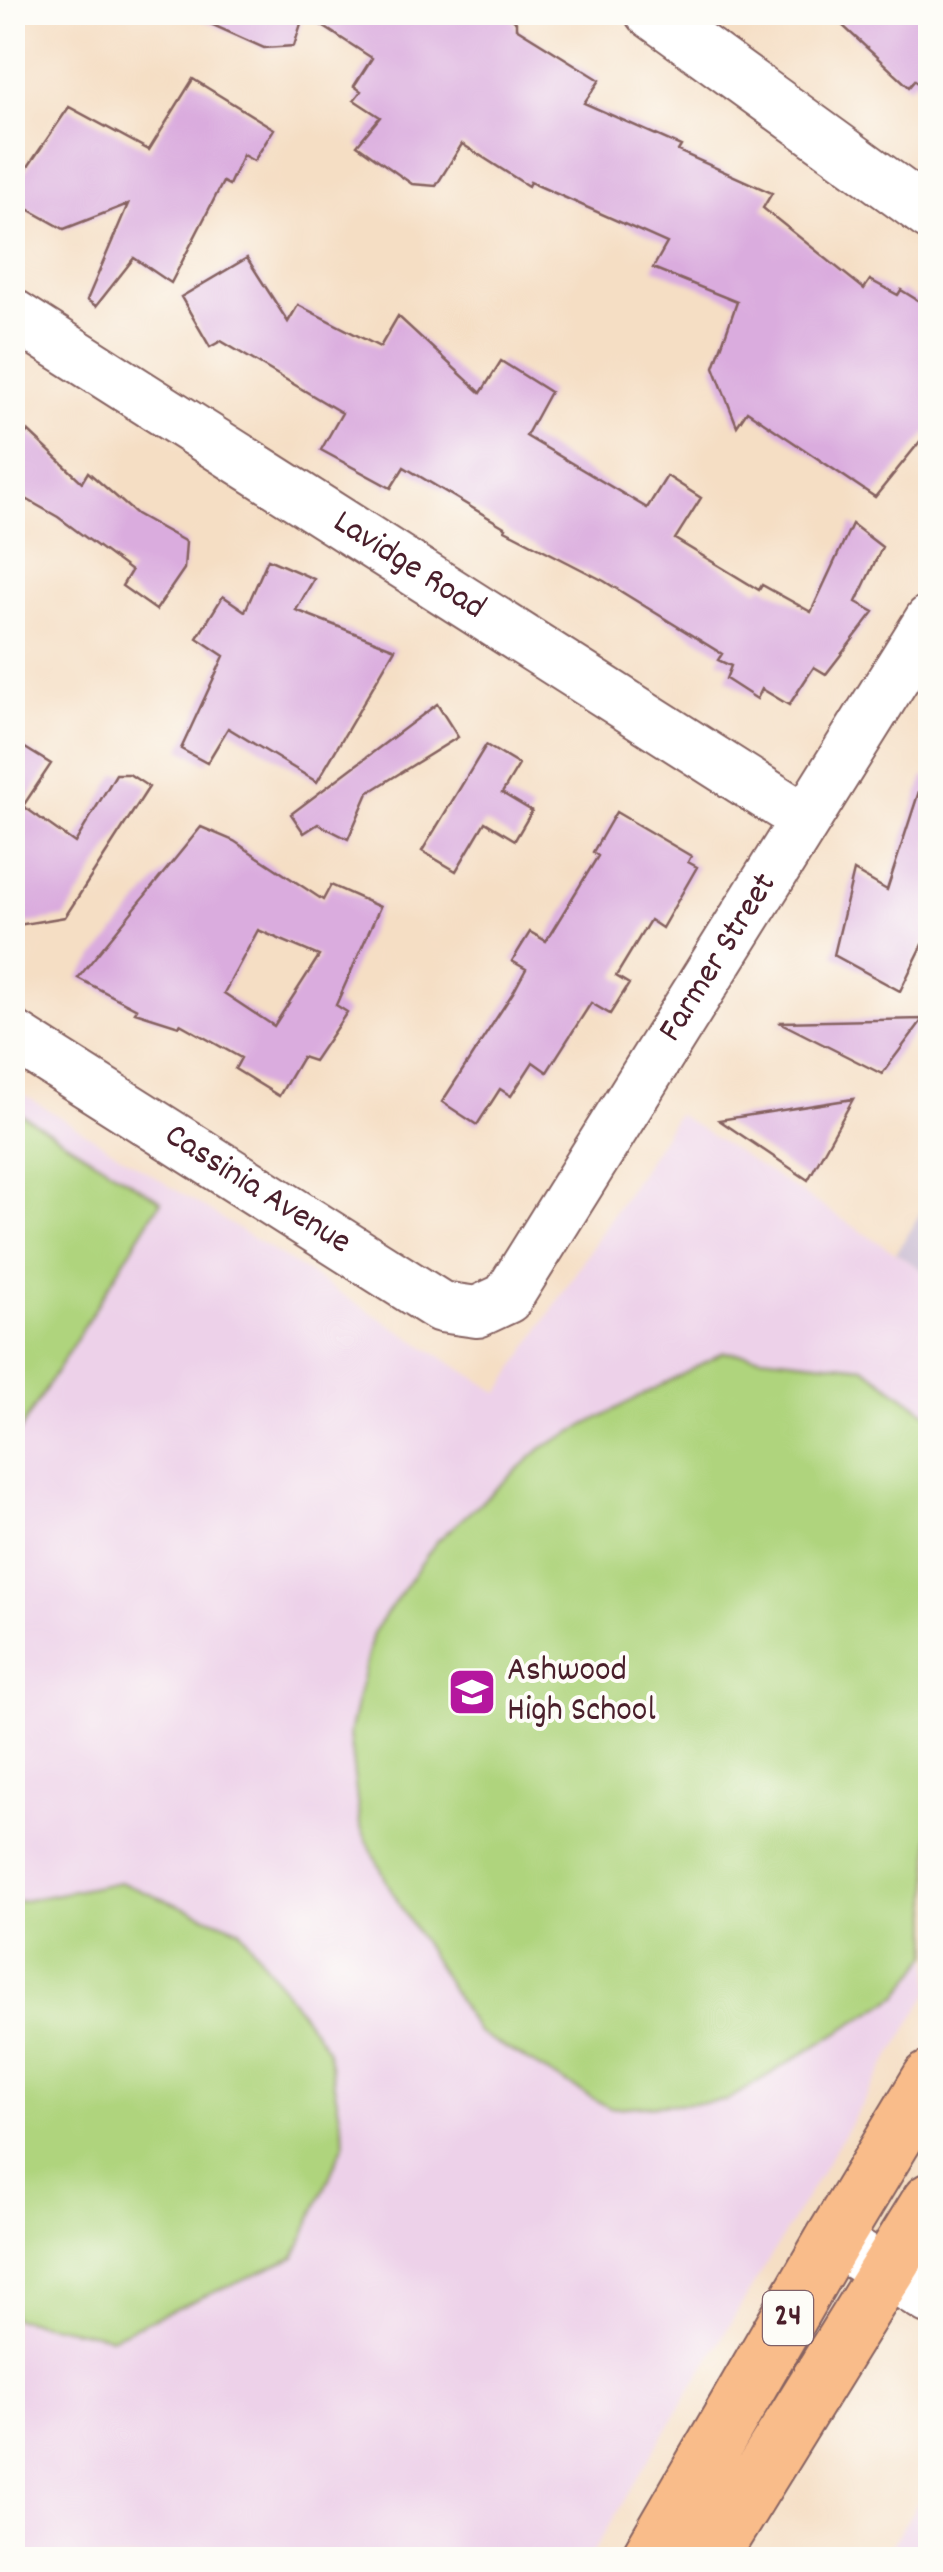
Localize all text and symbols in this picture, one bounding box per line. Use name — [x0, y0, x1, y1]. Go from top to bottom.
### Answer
street label: Lavidge Road — [322, 499, 495, 634]
street label: Farmer Street — [647, 864, 791, 1052]
street label: Cassinia Avenue — [154, 1112, 360, 1268]
place label: Ashwood High School — [507, 1647, 656, 1737]
school or university icon: Ashwood High School — [446, 1666, 498, 1718]
road number: 24 — [763, 2291, 813, 2345]

